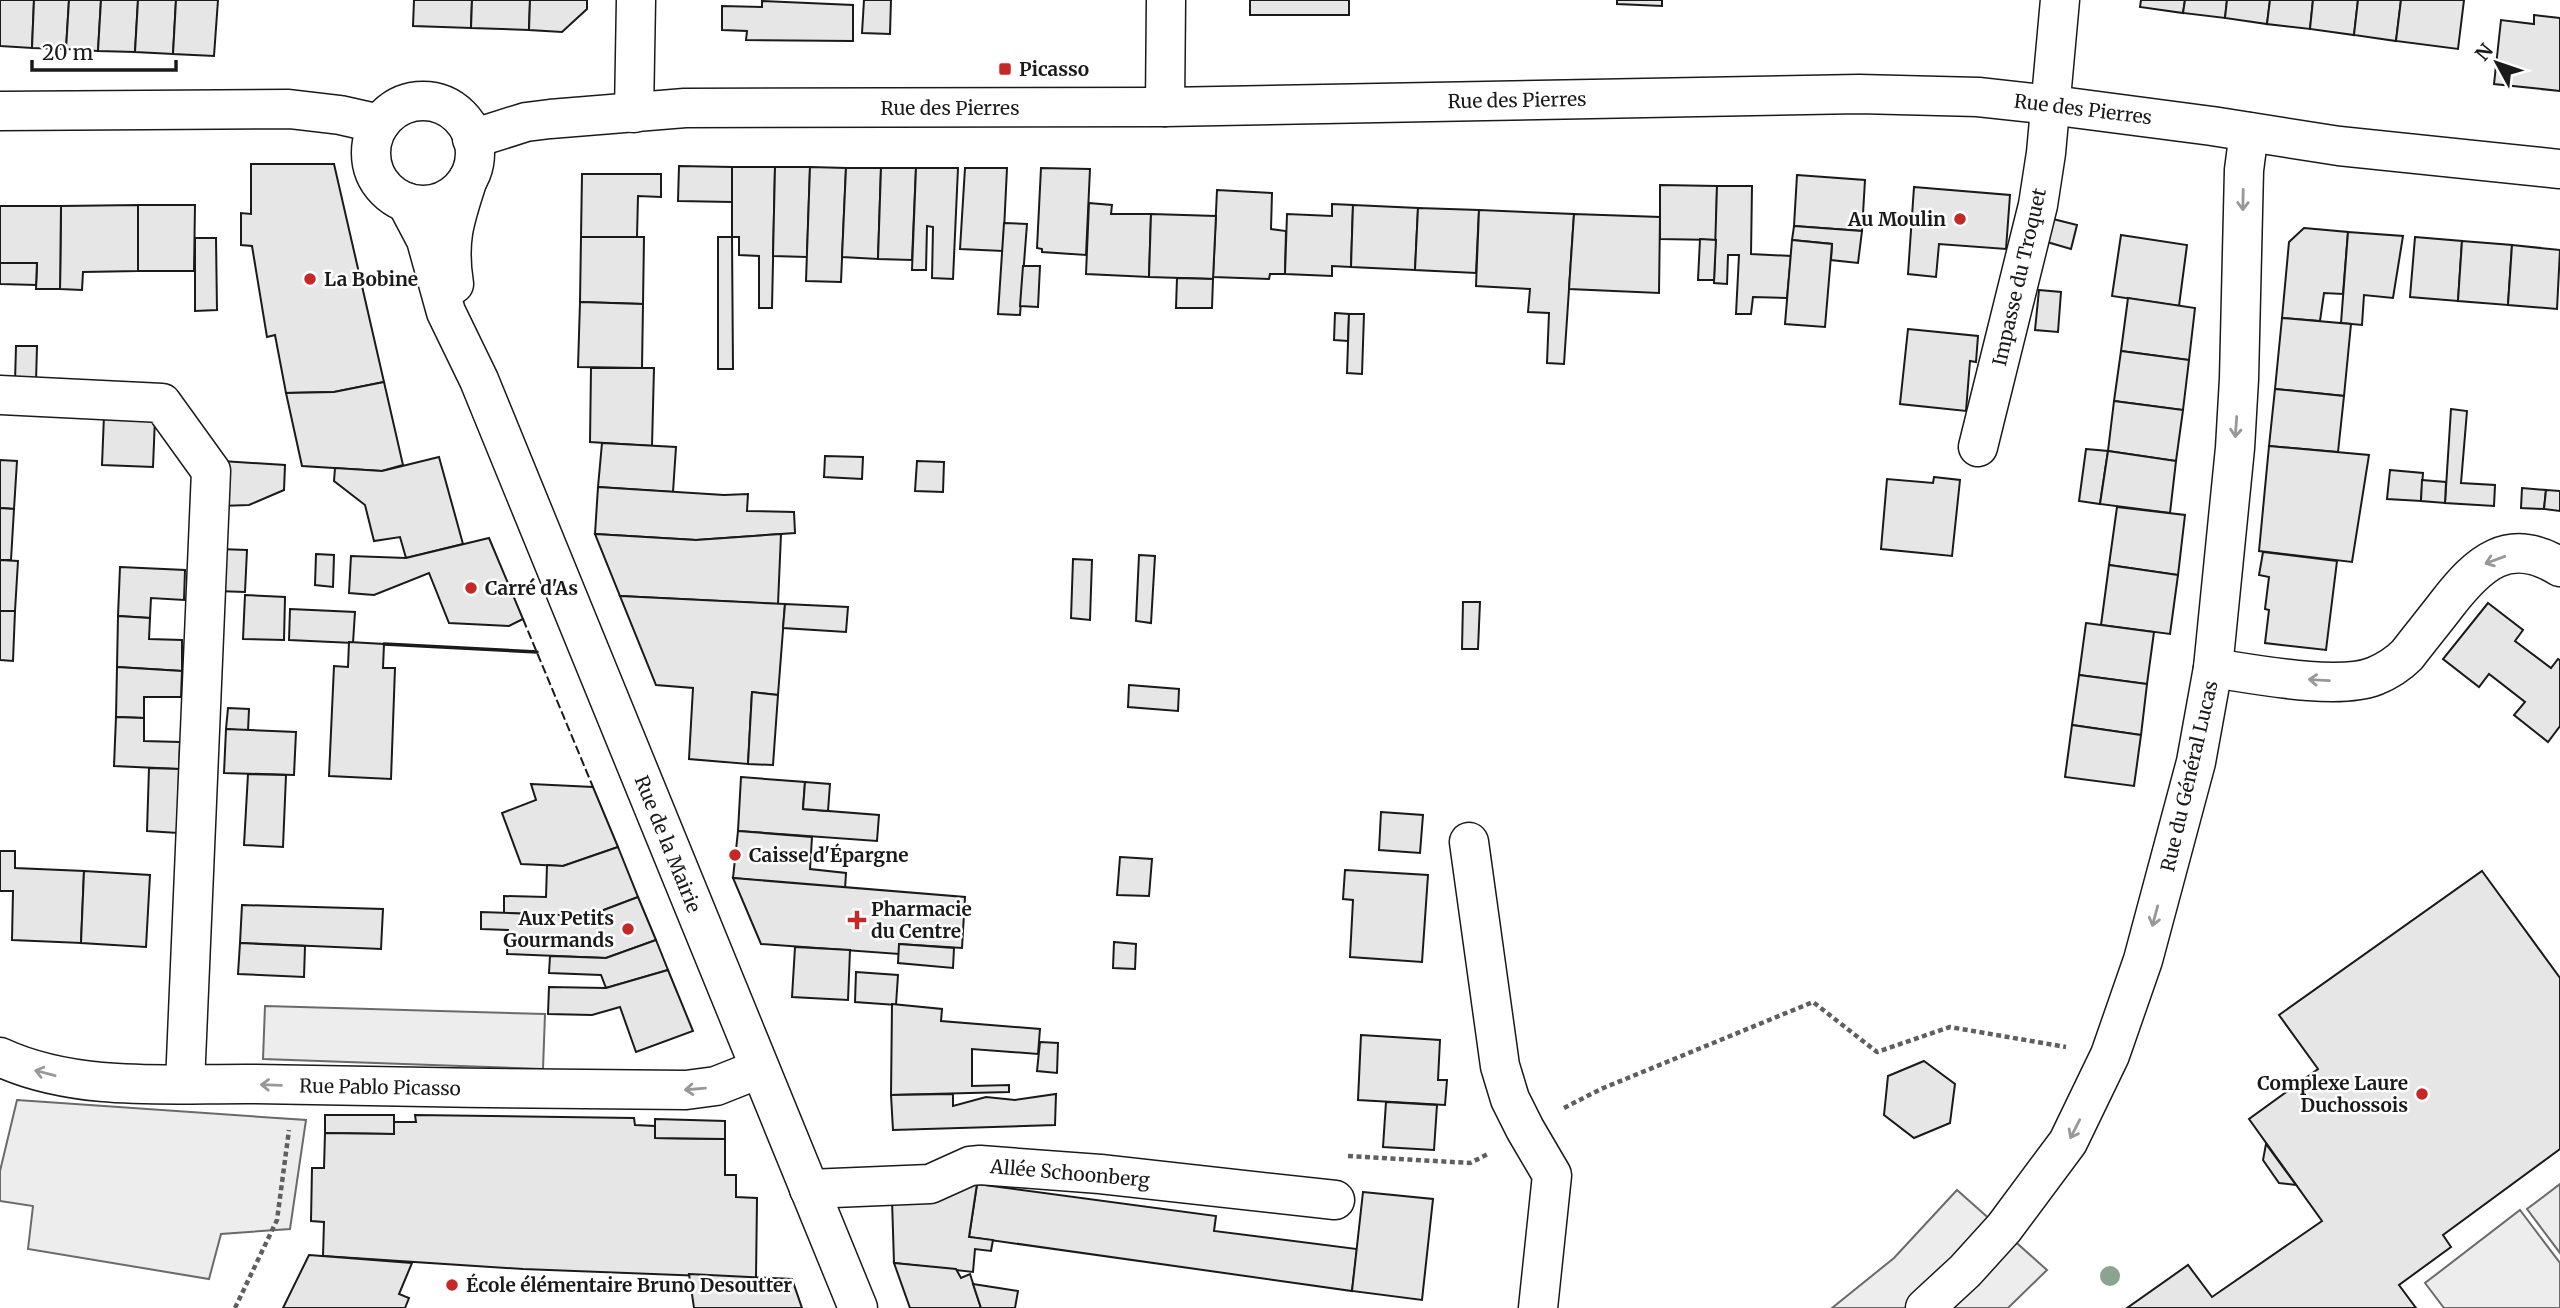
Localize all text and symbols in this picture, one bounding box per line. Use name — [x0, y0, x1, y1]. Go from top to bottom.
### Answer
scale bar — [32, 28, 175, 72]
north arrow — [2462, 28, 2532, 98]
text: 20 m — [42, 39, 94, 66]
text: N — [2470, 39, 2498, 66]
place label: Picasso — [1019, 57, 1089, 81]
marker: Picasso — [997, 61, 1013, 77]
street label: Rue des Pierres — [1447, 87, 1587, 113]
street label: Rue des Pierres — [2013, 89, 2153, 129]
street label: Rue des Pierres — [881, 96, 1020, 120]
street label: Impasse du Troquet — [1987, 185, 2051, 368]
one-way arrow — [2236, 188, 2250, 211]
place label: Au Moulin — [1847, 207, 1946, 231]
marker: Au Moulin — [1952, 211, 1968, 227]
place label: La Bobine — [324, 267, 418, 291]
marker: La Bobine — [302, 271, 318, 287]
one-way arrow — [2229, 415, 2242, 438]
one-way arrow — [2485, 554, 2507, 567]
place label: Carré d'As — [485, 576, 578, 600]
marker: Carré d'As — [463, 580, 479, 596]
one-way arrow — [2307, 674, 2330, 687]
street label: Rue du Général Lucas — [2155, 678, 2223, 874]
street label: Rue de la Mairie — [630, 772, 706, 916]
place label: Caisse d'Épargne — [749, 843, 909, 867]
marker: Caisse d'Épargne — [727, 847, 743, 863]
place label: Pharmacie du Centre — [871, 897, 972, 943]
one-way arrow — [2148, 904, 2161, 927]
place label: Aux Petits Gourmands — [503, 906, 614, 952]
marker: Pharmacie du Centre — [849, 912, 865, 928]
marker: Aux Petits Gourmands — [620, 921, 636, 937]
one-way arrow — [34, 1066, 56, 1079]
place label: Complexe Laure Duchossois — [2257, 1071, 2408, 1117]
street label: Rue Pablo Picasso — [299, 1074, 461, 1100]
one-way arrow — [260, 1078, 283, 1091]
one-way arrow — [684, 1083, 706, 1096]
marker: Complexe Laure Duchossois — [2414, 1086, 2430, 1102]
one-way arrow — [2068, 1118, 2082, 1138]
street label: Allée Schoonberg — [988, 1154, 1151, 1192]
place label: École élémentaire Bruno Desoutter — [466, 1273, 792, 1297]
marker: École élémentaire Bruno Desoutter — [444, 1277, 460, 1293]

